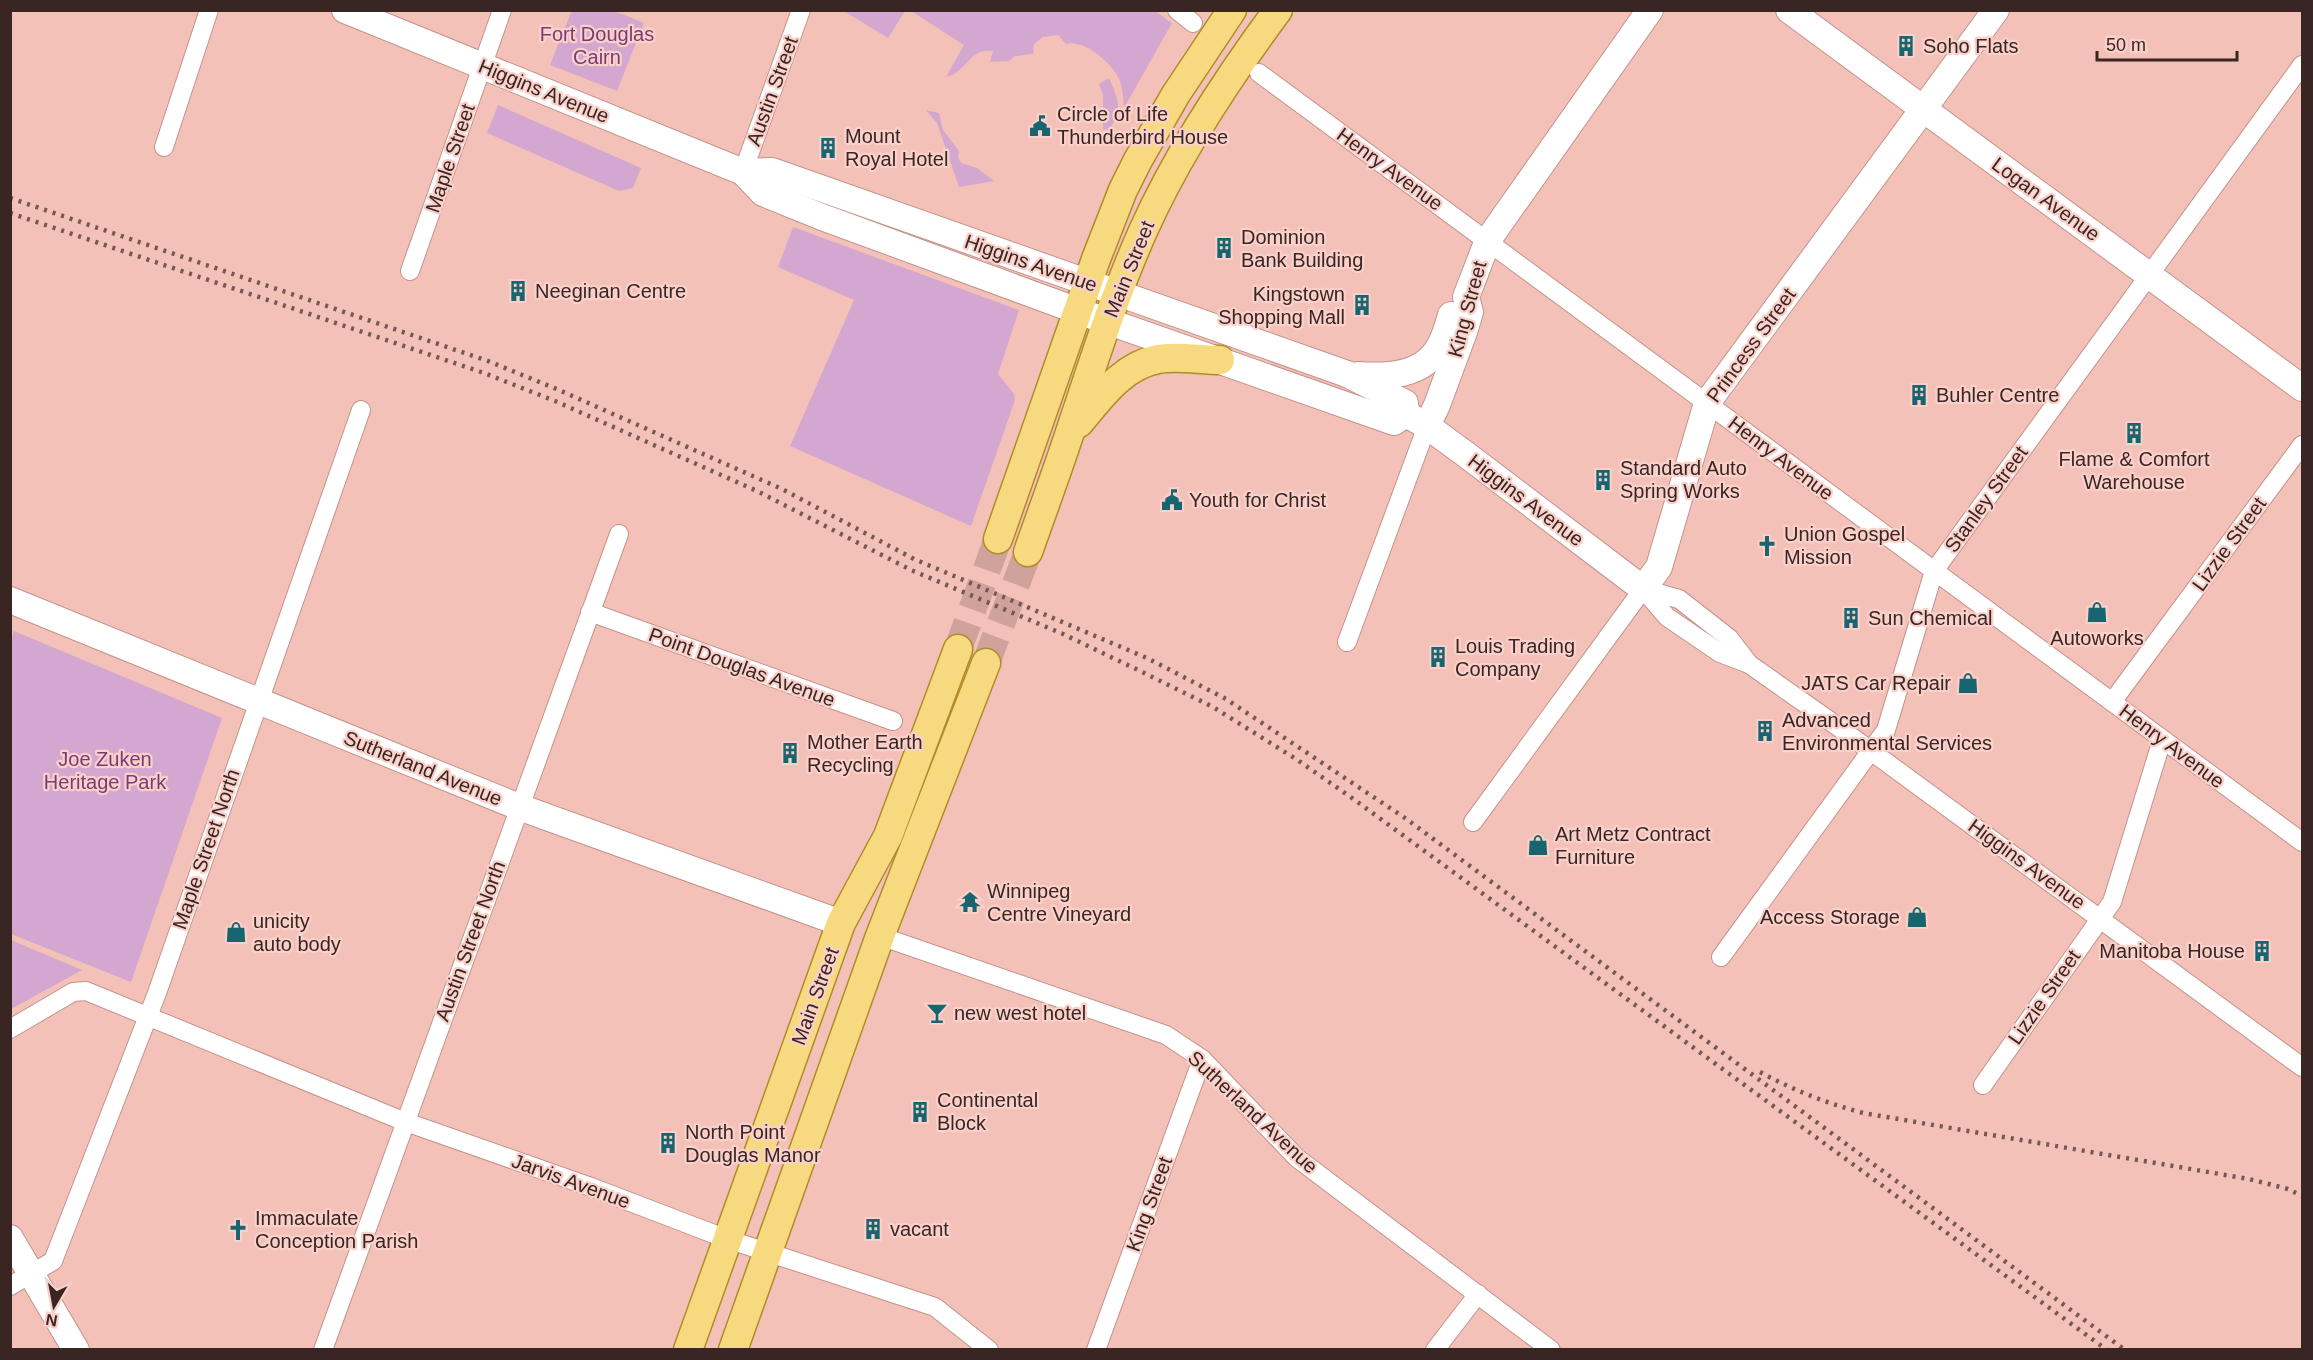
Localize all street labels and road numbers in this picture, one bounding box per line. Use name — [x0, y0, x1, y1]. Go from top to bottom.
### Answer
street label: Austin Street — [742, 33, 802, 149]
street label: Higgins Avenue — [476, 55, 612, 127]
street label: Maple Street — [421, 100, 479, 215]
street label: Henry Avenue — [1333, 123, 1447, 215]
street label: Logan Avenue — [1988, 153, 2104, 245]
street label: Main Street — [1100, 217, 1159, 321]
street label: Higgins Avenue — [962, 230, 1100, 296]
street label: King Street — [1444, 258, 1491, 360]
street label: Princess Street — [1702, 283, 1800, 406]
street label: Henry Avenue — [1724, 412, 1838, 504]
street label: Stanley Street — [1940, 441, 2032, 556]
street label: Higgins Avenue — [1464, 450, 1588, 550]
street label: Lizzie Street — [2188, 493, 2270, 595]
street label: Point Douglas Avenue — [646, 623, 838, 711]
street label: Henry Avenue — [2115, 700, 2229, 792]
street label: Sutherland Avenue — [341, 726, 505, 810]
street label: Maple Street North — [168, 766, 244, 932]
street label: Higgins Avenue — [1964, 814, 2090, 914]
street label: Austin Street North — [431, 858, 509, 1024]
street label: Main Street — [787, 944, 843, 1048]
street label: Lizzie Street — [2003, 945, 2085, 1048]
street label: Sutherland Avenue — [1184, 1046, 1322, 1178]
street label: Jarvis Avenue — [509, 1149, 633, 1213]
street label: King Street — [1122, 1153, 1176, 1254]

